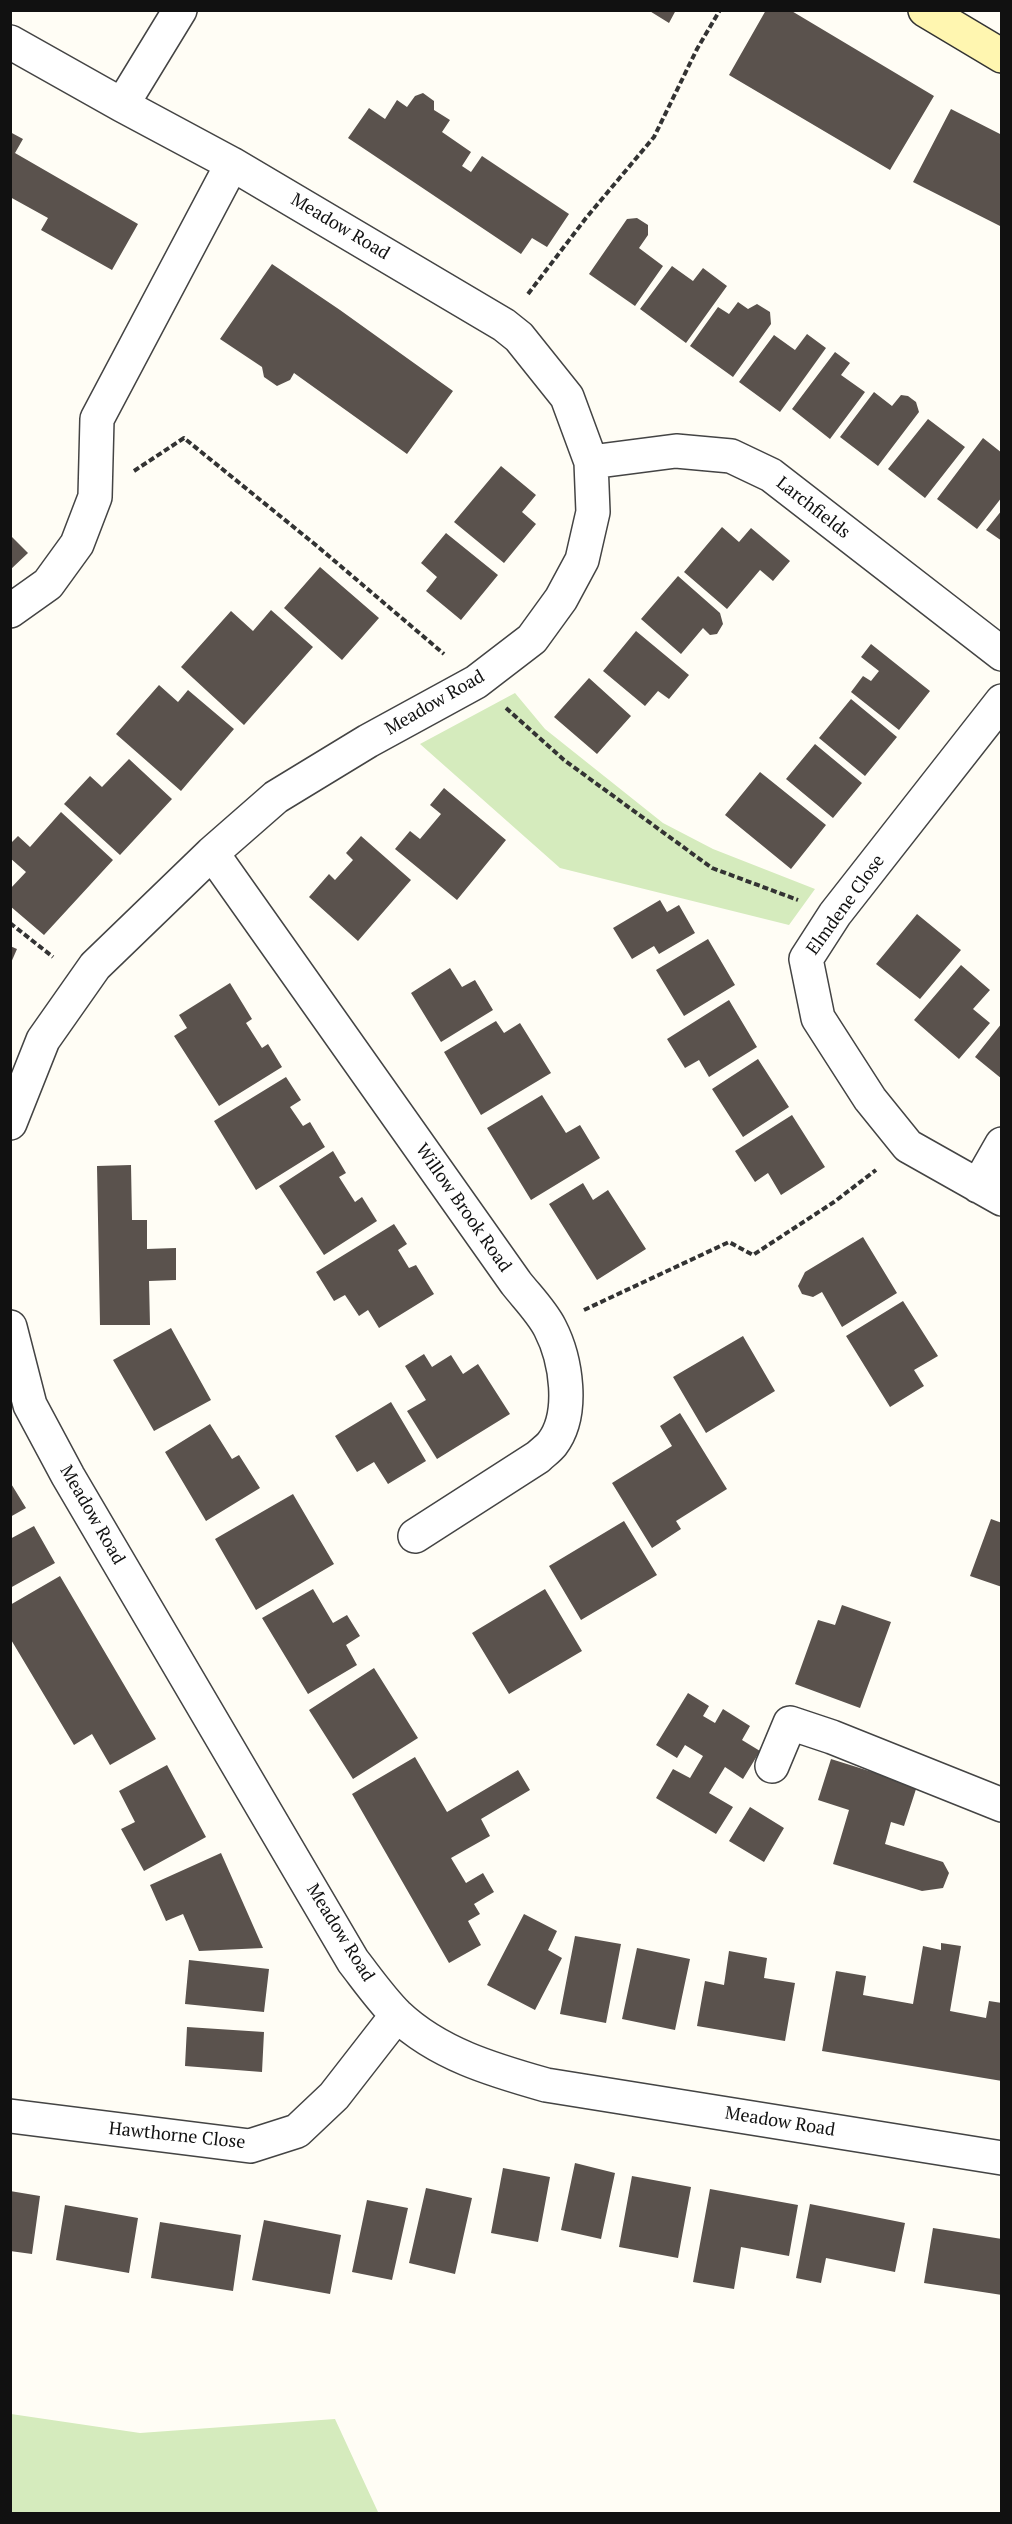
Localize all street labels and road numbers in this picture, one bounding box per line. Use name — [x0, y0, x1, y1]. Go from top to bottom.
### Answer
street label: Meadow Road — [287, 189, 393, 265]
street label: Larchfields — [772, 472, 854, 544]
street label: Meadow Road — [381, 666, 489, 740]
street label: Elmdene Close — [802, 851, 890, 959]
street label: Willow Brook Road — [411, 1140, 515, 1276]
street label: Meadow Road — [55, 1461, 129, 1569]
street label: Meadow Road — [301, 1880, 379, 1986]
street label: Meadow Road — [723, 2103, 837, 2141]
street label: Hawthorne Close — [108, 2118, 246, 2154]

